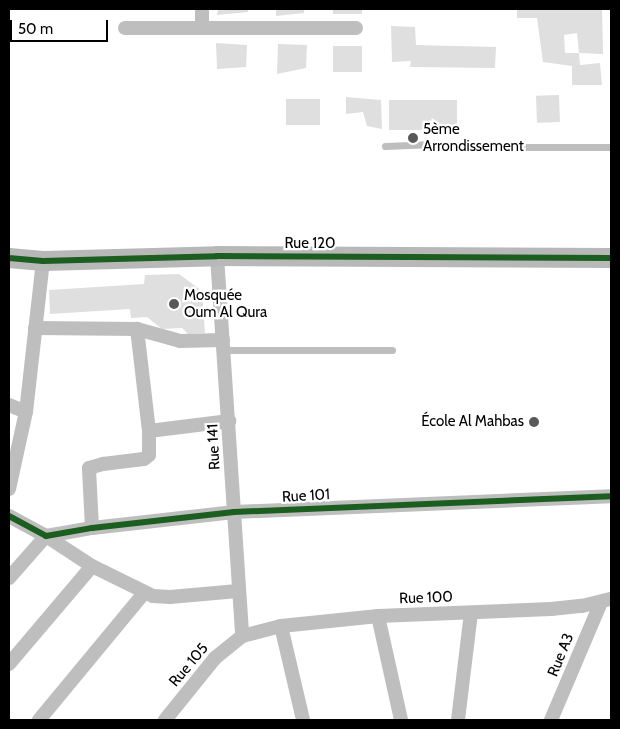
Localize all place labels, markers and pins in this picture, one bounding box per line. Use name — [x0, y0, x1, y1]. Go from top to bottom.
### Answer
place label: 5ème Arrondissement — [423, 120, 524, 155]
marker: 5ème Arrondissement — [407, 132, 419, 144]
place label: Mosquée Oum Al Qura — [184, 286, 267, 321]
marker: Mosquée Oum Al Qura — [168, 298, 180, 310]
place label: École Al Mahbas — [421, 413, 524, 431]
marker: École Al Mahbas — [528, 416, 540, 428]

